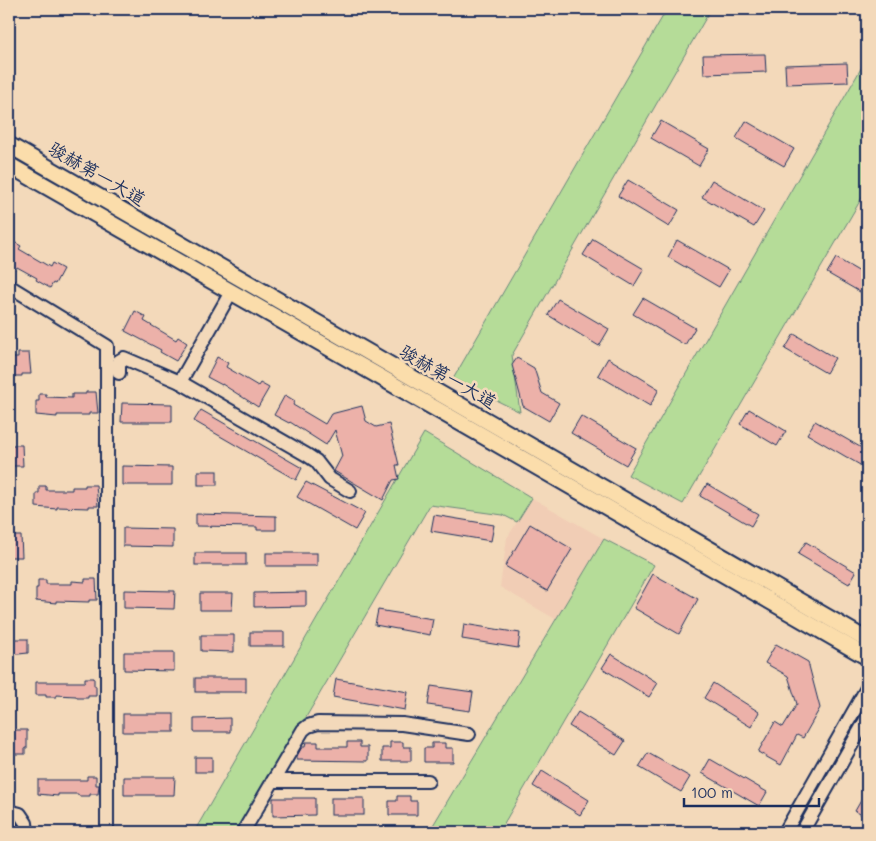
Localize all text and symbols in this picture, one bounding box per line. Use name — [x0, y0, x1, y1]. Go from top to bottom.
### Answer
street label: 骏赫第一大道 — [45, 136, 150, 211]
street label: 骏赫第一大道 — [396, 339, 501, 414]
scale bar — [684, 776, 818, 808]
text: 100 m — [691, 782, 733, 802]

